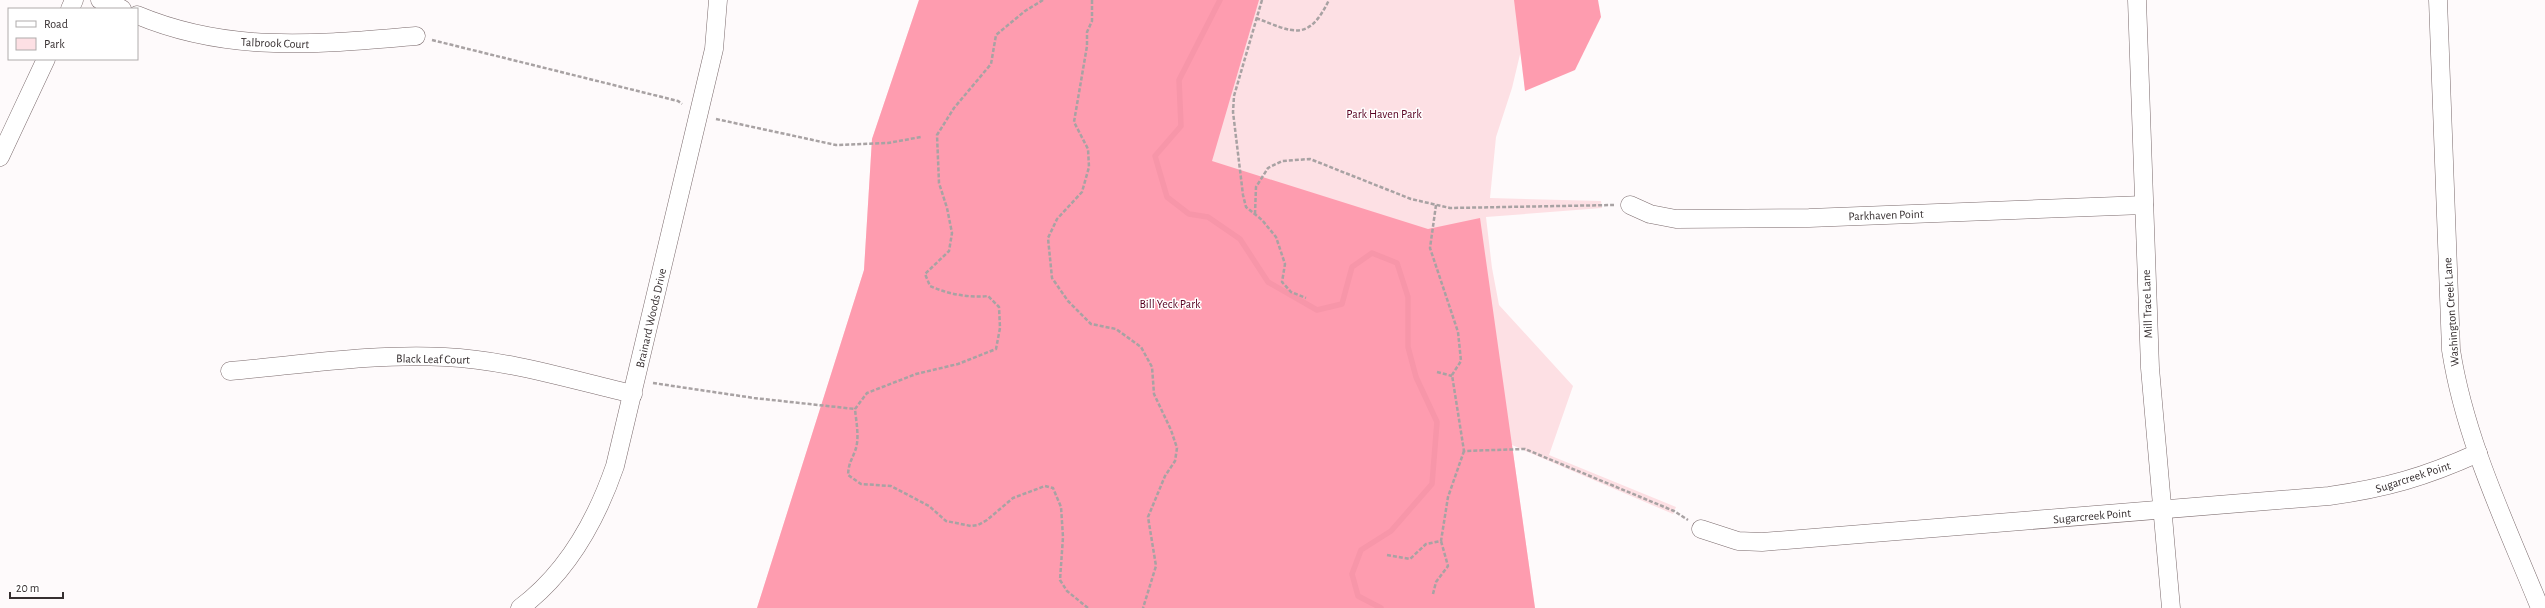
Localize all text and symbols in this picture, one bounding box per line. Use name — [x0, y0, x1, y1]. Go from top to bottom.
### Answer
legend — [8, 8, 138, 60]
text: Road — [44, 18, 68, 30]
street label: Talbrook Court — [241, 36, 310, 50]
text: Park — [44, 38, 65, 50]
park label: Park Haven Park — [1346, 108, 1422, 120]
street label: Parkhaven Point — [1848, 208, 1924, 222]
street label: Washington Creek Lane — [2441, 257, 2461, 367]
street label: Brainard Woods Drive — [634, 267, 668, 369]
street label: Mill Trace Lane — [2140, 269, 2154, 339]
park label: Bill Yeck Park — [1139, 298, 1201, 310]
street label: Black Leaf Court — [396, 352, 470, 366]
street label: Sugarcreek Point — [2374, 459, 2452, 495]
street label: Sugarcreek Point — [2053, 507, 2132, 525]
scale bar — [10, 574, 63, 600]
text: 20 m — [16, 582, 39, 594]

